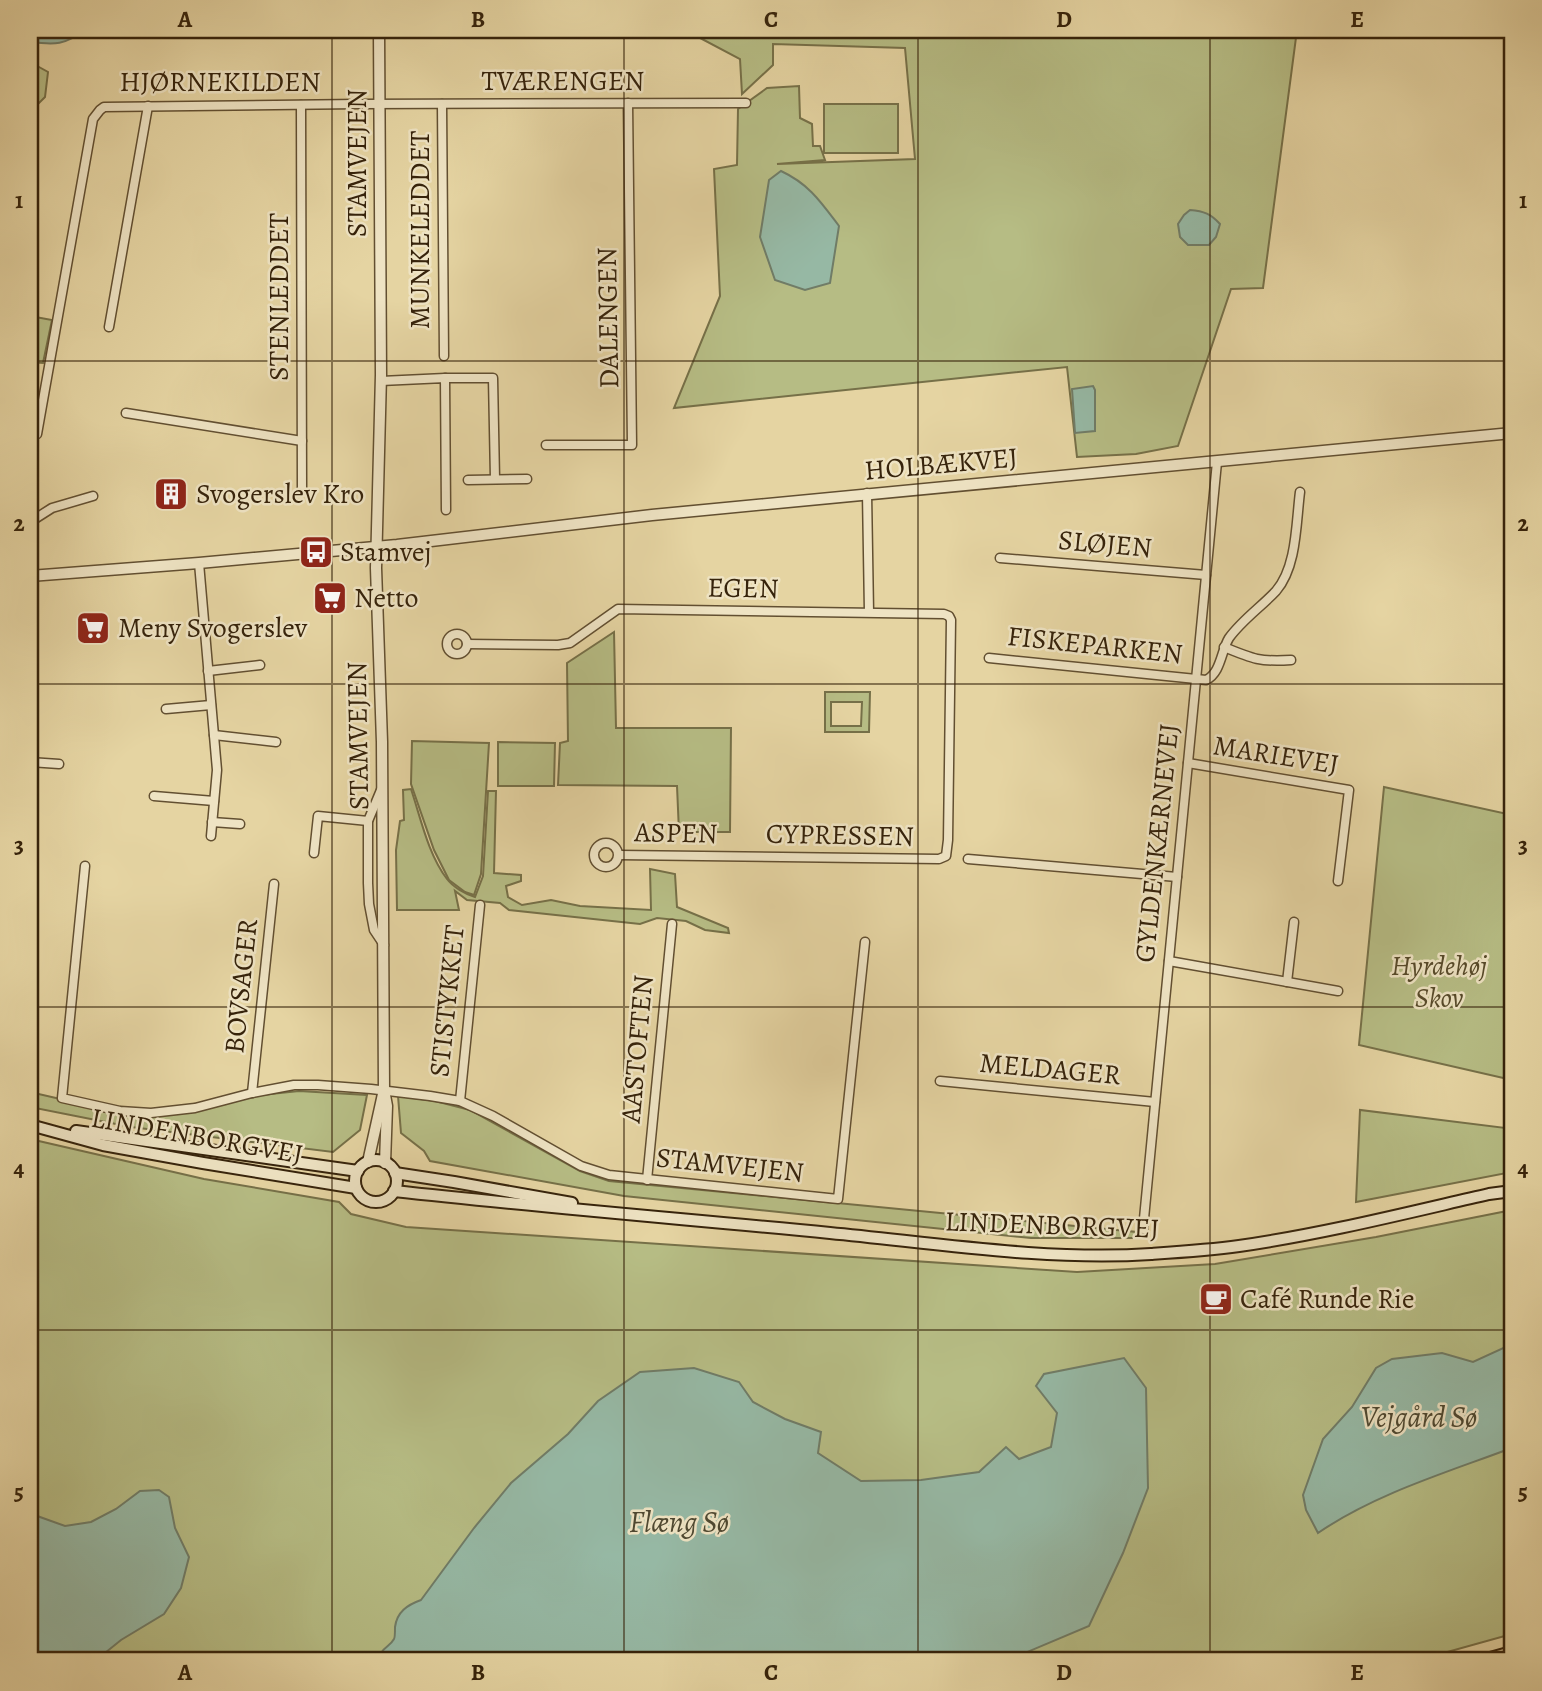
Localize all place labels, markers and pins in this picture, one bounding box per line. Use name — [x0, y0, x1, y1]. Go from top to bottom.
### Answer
building icon: Svogerslev Kro — [152, 475, 190, 513]
place label: Svogerslev Kro — [196, 475, 364, 513]
bus stop icon: Stamvej — [297, 533, 335, 571]
place label: Stamvej — [340, 533, 431, 571]
supermarket icon: Netto — [311, 579, 349, 617]
place label: Netto — [354, 579, 419, 617]
supermarket icon: Meny Svogerslev — [74, 609, 112, 647]
place label: Meny Svogerslev — [118, 609, 308, 647]
cafe icon: Café Runde Rie — [1197, 1280, 1235, 1318]
place label: Café Runde Rie — [1240, 1280, 1415, 1318]

